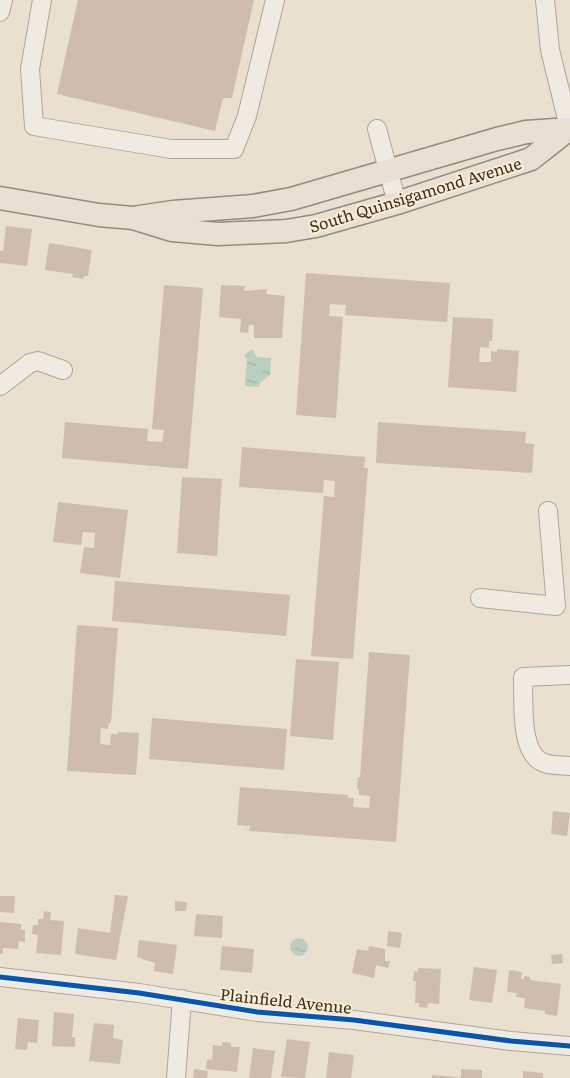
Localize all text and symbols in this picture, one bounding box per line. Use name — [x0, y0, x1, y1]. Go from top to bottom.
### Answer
street label: South Quinsigamond Avenue — [306, 150, 524, 238]
street label: Plainfield Avenue — [219, 981, 353, 1019]

